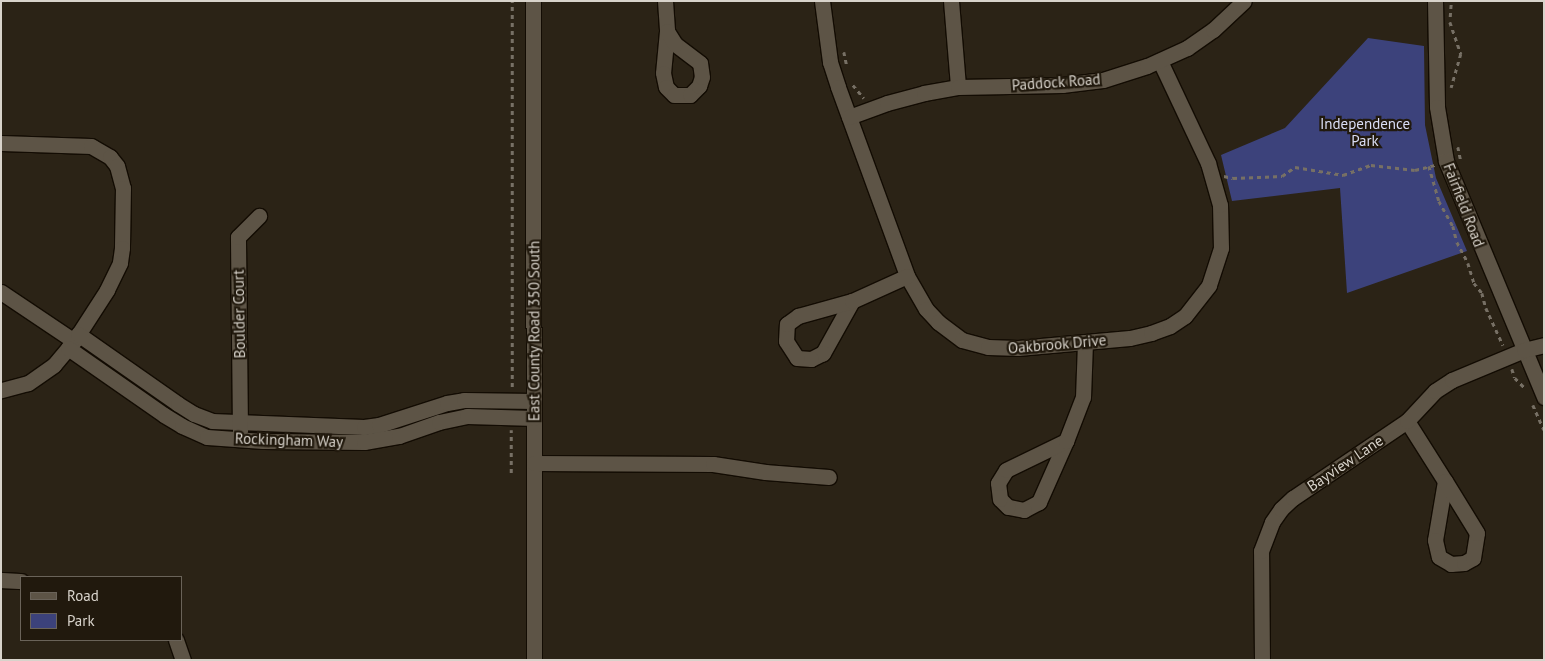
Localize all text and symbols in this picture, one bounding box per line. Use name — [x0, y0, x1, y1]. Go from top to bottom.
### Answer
street label: Paddock Road — [1011, 70, 1101, 94]
park label: Independence Park — [1320, 114, 1410, 149]
street label: Fairfield Road — [1440, 161, 1488, 249]
street label: East County Road 350 South — [525, 240, 543, 422]
street label: Boulder Court — [229, 269, 249, 359]
street label: Oakbrook Drive — [1007, 331, 1107, 357]
street label: Rockingham Way — [234, 429, 344, 451]
street label: Bayview Lane — [1304, 431, 1386, 495]
legend — [20, 576, 182, 641]
text: Road — [67, 586, 99, 605]
text: Park — [67, 611, 95, 630]

